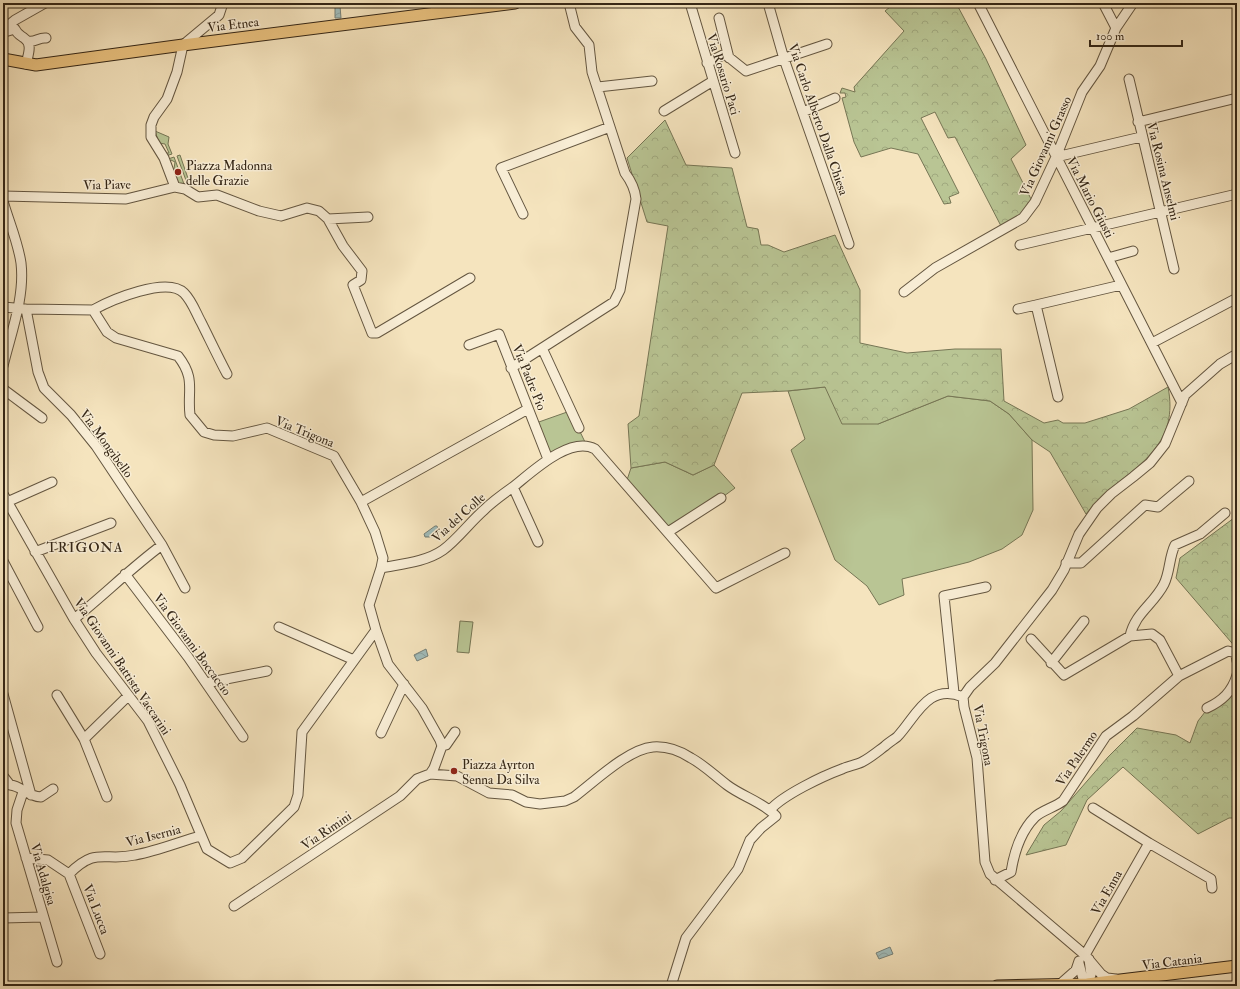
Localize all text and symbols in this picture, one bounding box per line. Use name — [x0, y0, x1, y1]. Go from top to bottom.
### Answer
street label: Via Etnea — [206, 14, 260, 36]
scale bar — [1090, 22, 1182, 48]
text: 100 m — [1096, 29, 1125, 44]
street label: Via Rosario Paci — [703, 32, 743, 118]
street label: Via Carlo Alberto Dalla Chiesa — [785, 41, 852, 198]
street label: Via Giovanni Grasso — [1017, 94, 1075, 199]
street label: Via Rosina Anselmi — [1143, 121, 1183, 222]
street label: Via Mario Giusti — [1063, 154, 1118, 241]
place label: Piazza Madonna delle Grazie — [186, 158, 273, 189]
marker: Piazza Madonna delle Grazie — [173, 167, 183, 177]
street label: Via Piave — [83, 177, 132, 193]
street label: Via Padre Pio — [509, 342, 550, 413]
street label: Via Mongibello — [76, 406, 136, 481]
street label: Via Trigona — [273, 413, 337, 451]
street label: Via del Colle — [429, 489, 489, 546]
district label: TRIGONA — [46, 539, 124, 556]
street label: Via Giovanni Boccaccio — [150, 590, 235, 699]
street label: Via Giovanni Battista Vaccarini — [70, 595, 174, 739]
street label: Via Trigona — [969, 703, 997, 768]
street label: Via Palermo — [1053, 728, 1101, 789]
place label: Piazza Ayrton Senna Da Silva — [462, 757, 540, 788]
marker: Piazza Ayrton Senna Da Silva — [449, 766, 459, 776]
street label: Via Rimini — [298, 808, 355, 853]
street label: Via Isernia — [124, 821, 183, 851]
street label: Via Adalgisa — [27, 841, 60, 908]
street label: Via Enna — [1088, 867, 1126, 918]
street label: Via Lucca — [79, 882, 113, 937]
street label: Via Catania — [1141, 950, 1204, 974]

